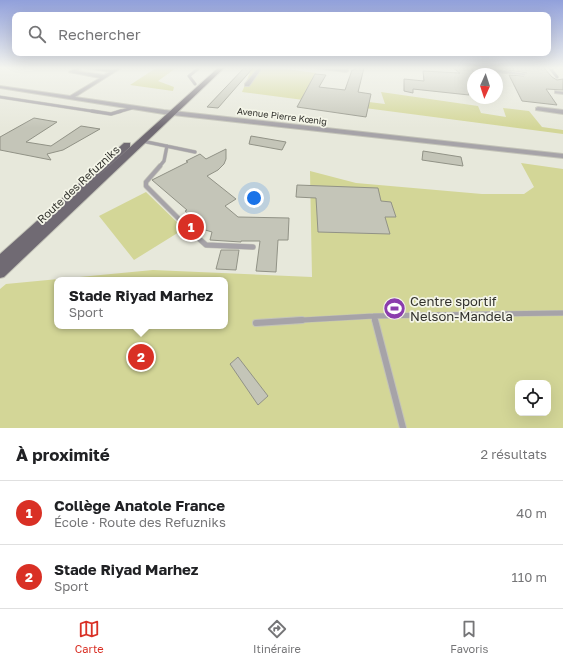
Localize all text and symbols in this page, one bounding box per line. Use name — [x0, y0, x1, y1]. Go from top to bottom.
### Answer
search box — [12, 12, 551, 56]
icon: search — [26, 23, 48, 45]
text: Rechercher — [58, 25, 141, 43]
north arrow — [467, 68, 503, 104]
street label: Avenue Pierre Kœnig — [236, 105, 328, 127]
street label: Route des Refuzniks — [34, 142, 122, 225]
your location — [244, 188, 264, 208]
pin: 1 — [178, 212, 204, 242]
popup — [54, 277, 228, 329]
text: Stade Riyad Marhez — [69, 286, 213, 304]
place label: Centre sportif Nelson-Mandela — [410, 293, 513, 324]
sports icon: Centre sportif Nelson-Mandela — [381, 295, 407, 321]
text: Sport — [69, 304, 103, 320]
pin: 2 — [128, 342, 154, 372]
map controls — [515, 380, 551, 416]
button: locate — [515, 380, 551, 416]
text: À proximité — [16, 444, 110, 465]
text: 2 résultats — [481, 446, 547, 462]
text: Collège Anatole France — [54, 496, 225, 514]
text: 1 — [26, 505, 32, 521]
text: 40 m — [516, 505, 547, 521]
text: École · Route des Refuzniks — [54, 514, 226, 530]
text: Stade Riyad Marhez — [54, 560, 199, 578]
text: 2 — [25, 569, 33, 585]
text: 110 m — [512, 569, 547, 585]
text: Sport — [54, 578, 89, 594]
tab: Carte — [75, 618, 104, 655]
tab: Itinéraire — [253, 618, 301, 655]
tab: Favoris — [450, 618, 488, 655]

